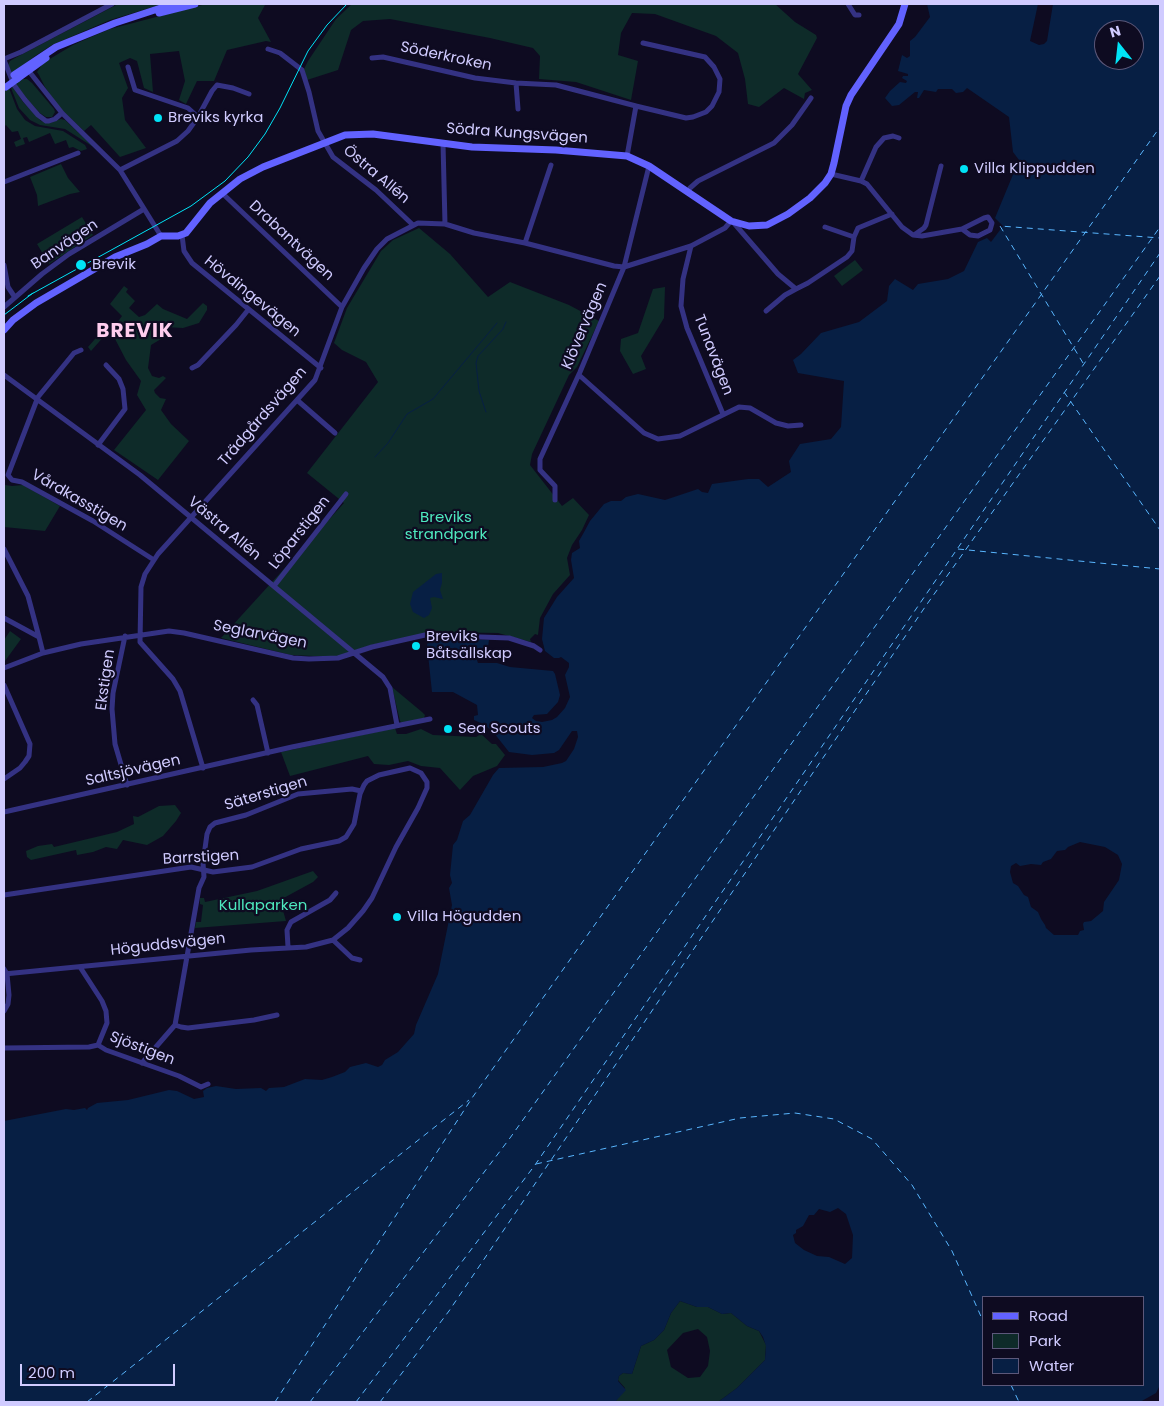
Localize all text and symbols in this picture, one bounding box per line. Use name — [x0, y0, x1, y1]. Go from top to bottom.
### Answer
north arrow — [1094, 20, 1144, 70]
text: N — [1107, 20, 1123, 43]
street label: Söderkroken — [399, 39, 493, 75]
place label: Breviks kyrka — [168, 109, 263, 127]
marker: Breviks kyrka — [152, 112, 164, 124]
street label: Södra Kungsvägen — [446, 120, 588, 148]
street label: Östra Allén — [339, 142, 413, 208]
place label: Villa Klippudden — [974, 160, 1095, 178]
marker: Villa Klippudden — [958, 163, 970, 175]
street label: Drabantvägen — [245, 197, 337, 285]
street label: Banvägen — [28, 216, 102, 274]
street label: Hövdingevägen — [200, 253, 304, 341]
place label: Brevik — [92, 256, 136, 274]
marker: Brevik — [74, 258, 88, 272]
street label: Klövervägen — [559, 280, 611, 372]
street label: Tunavägen — [689, 312, 737, 398]
district label: BREVIK — [96, 320, 174, 344]
street label: Trädgårdsvägen — [215, 364, 311, 470]
street label: Vårdkasstigen — [28, 466, 130, 536]
street label: Västra Allén — [184, 493, 264, 565]
street label: Löparstigen — [266, 493, 334, 573]
park label: Breviks strandpark — [405, 509, 487, 544]
street label: Seglarvägen — [212, 617, 308, 653]
place label: Breviks Båtsällskap — [426, 628, 512, 663]
marker: Breviks Båtsällskap — [410, 640, 422, 652]
street label: Ekstigen — [93, 648, 119, 712]
place label: Sea Scouts — [458, 720, 541, 738]
marker: Sea Scouts — [442, 723, 454, 735]
street label: Saltsjövägen — [84, 751, 182, 791]
street label: Säterstigen — [223, 773, 309, 815]
street label: Barrstigen — [162, 847, 240, 869]
park label: Kullaparken — [219, 897, 307, 915]
place label: Villa Högudden — [407, 908, 521, 926]
marker: Villa Högudden — [391, 911, 403, 923]
street label: Höguddsvägen — [110, 930, 226, 960]
street label: Sjöstigen — [107, 1028, 177, 1070]
legend — [982, 1296, 1144, 1386]
text: Road — [1029, 1305, 1068, 1326]
text: Park — [1029, 1330, 1061, 1351]
scale bar — [22, 1354, 178, 1386]
text: Water — [1029, 1355, 1074, 1376]
text: 200 m — [28, 1362, 75, 1383]

